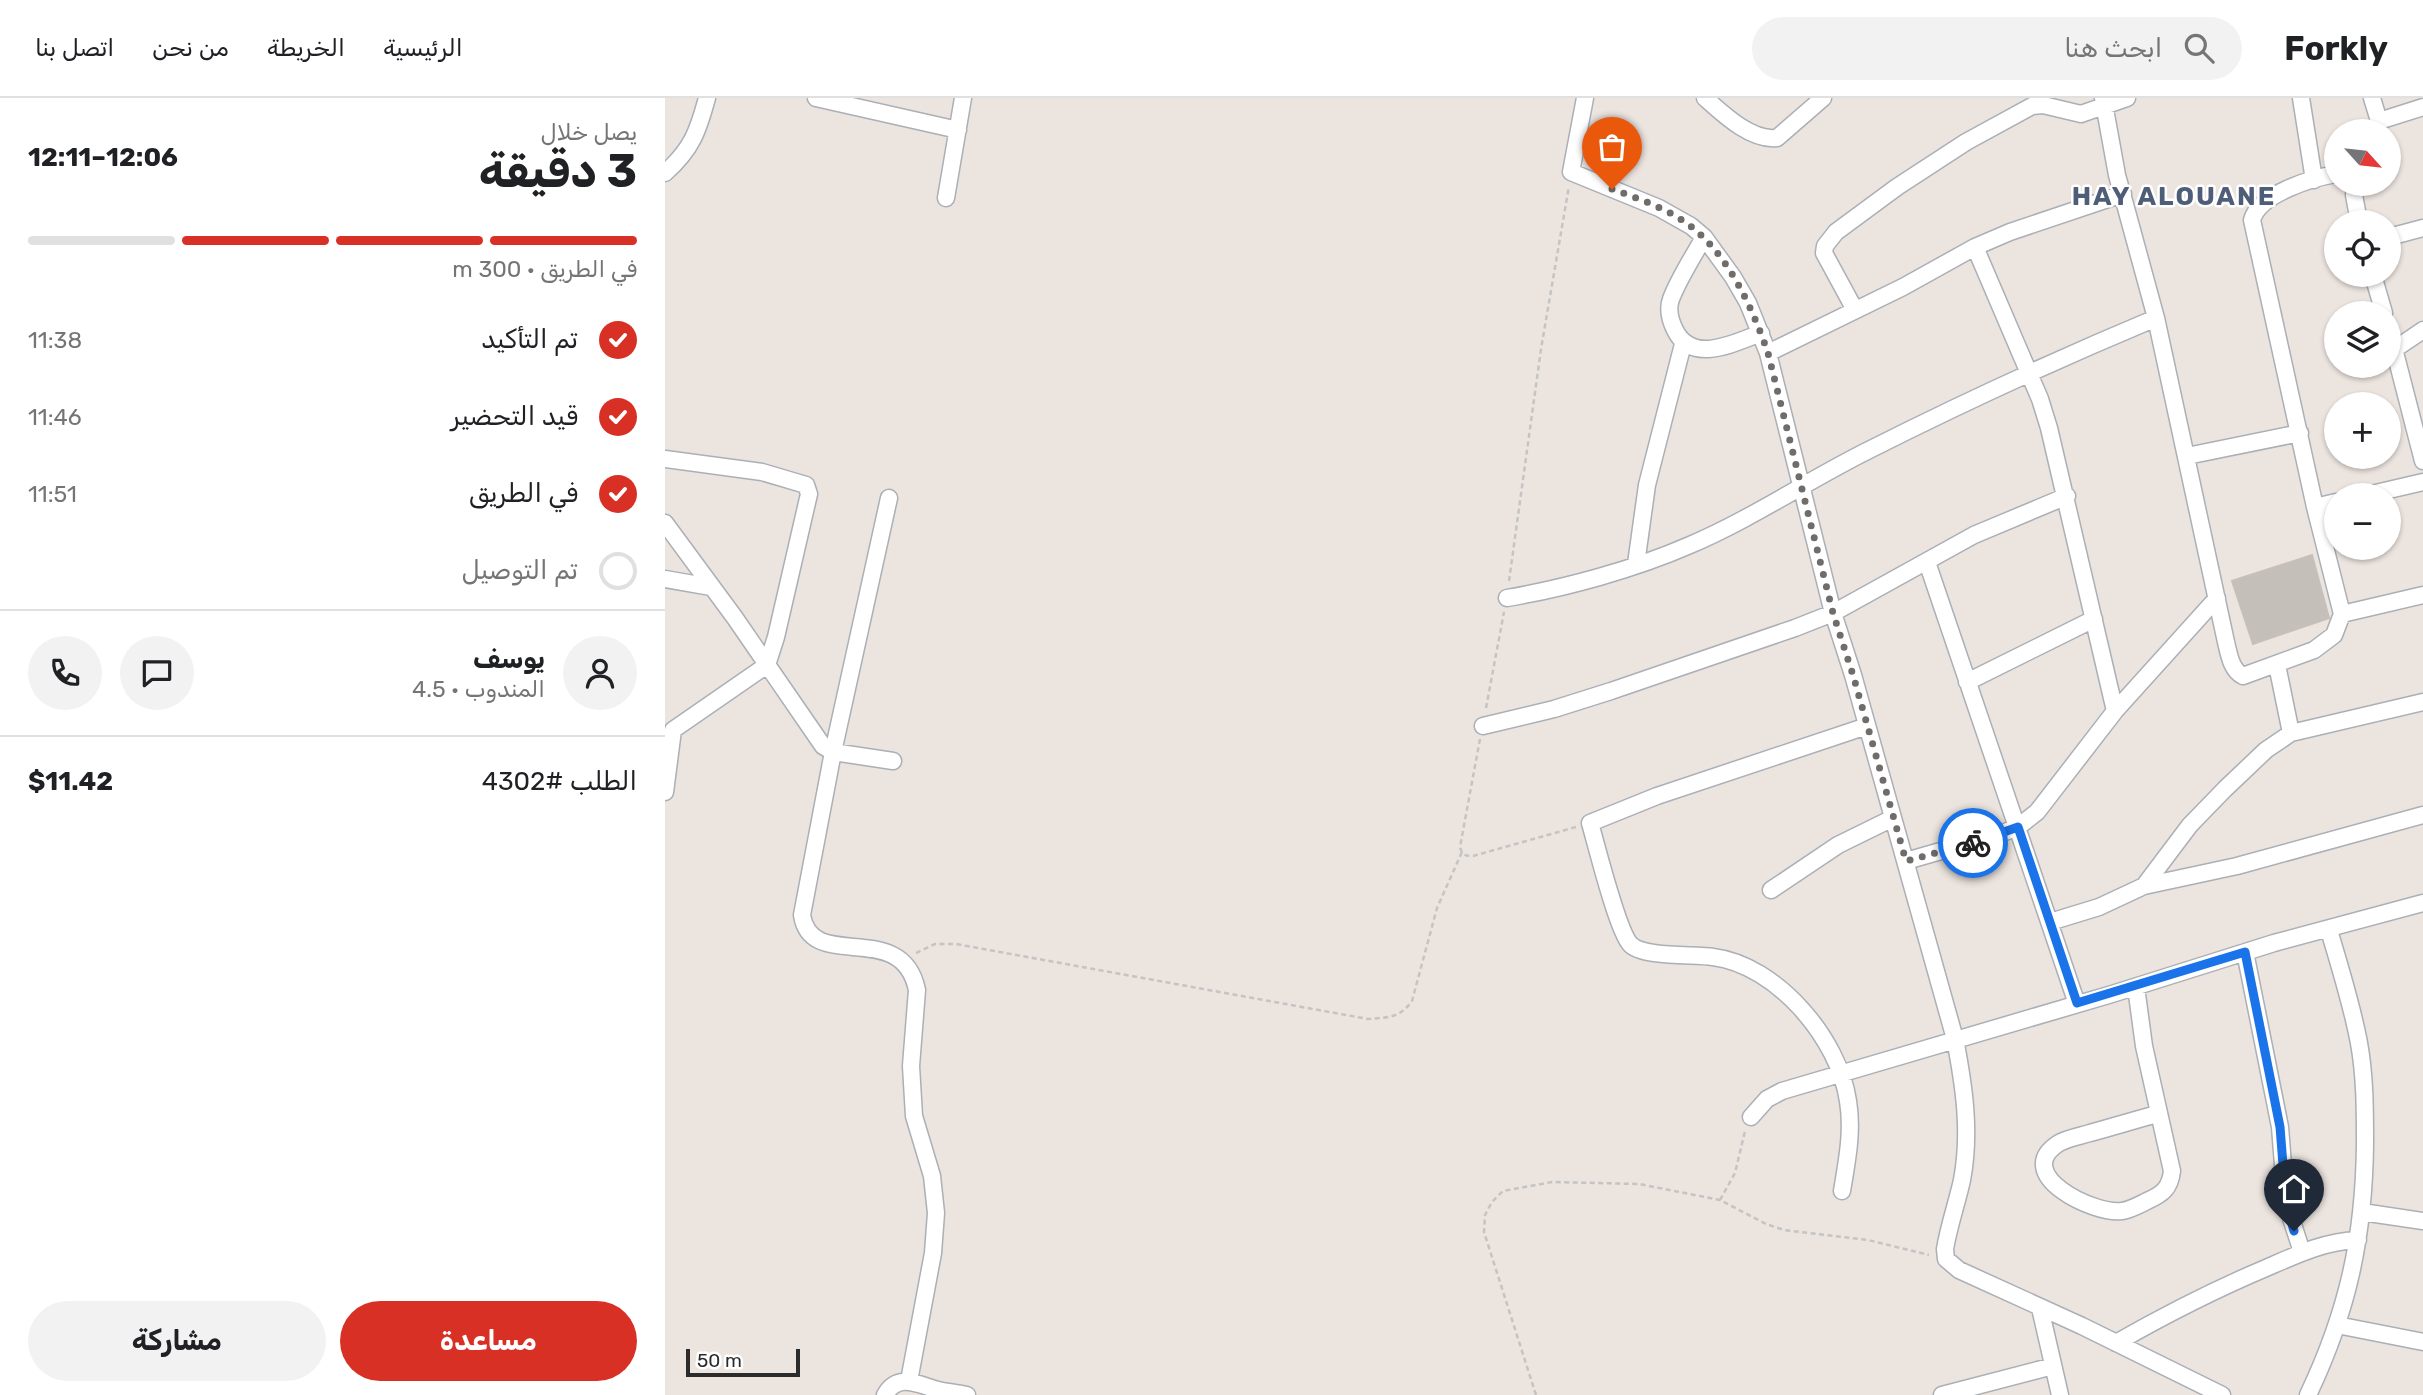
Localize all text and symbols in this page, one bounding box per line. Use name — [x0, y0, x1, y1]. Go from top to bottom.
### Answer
search box — [1752, 17, 2242, 80]
icon: search — [2180, 29, 2218, 67]
text: Forkly — [2284, 29, 2388, 68]
text: ابحث هنا — [2064, 33, 2162, 64]
text: اتصل بنا — [35, 34, 114, 62]
text: من نحن — [152, 34, 229, 62]
text: الخريطة — [267, 34, 345, 62]
text: الرئيسية — [383, 34, 463, 62]
pin — [1582, 117, 1642, 189]
text: يصل خلال — [541, 118, 637, 146]
north arrow — [2324, 119, 2401, 196]
map controls — [2324, 119, 2401, 560]
icon: bag — [1593, 128, 1631, 166]
text: 12:06–12:11 — [28, 142, 178, 173]
text: 3 دقيقة — [479, 144, 637, 199]
district label: HAY ALOUANE — [2072, 181, 2276, 212]
button: locate — [2324, 210, 2401, 287]
text: في الطريق · 300 m — [452, 255, 637, 283]
button: layers — [2324, 301, 2401, 378]
icon: check — [599, 321, 637, 359]
text: تم التأكيد — [481, 324, 578, 355]
text: 11:38 — [28, 326, 82, 354]
button: + — [2324, 392, 2401, 469]
icon: check — [599, 398, 637, 436]
text: قيد التحضير — [451, 401, 578, 432]
text: 11:46 — [28, 403, 82, 431]
icon: check — [599, 475, 637, 513]
text: في الطريق — [469, 478, 578, 509]
text: 11:51 — [28, 480, 77, 508]
button: − — [2324, 483, 2401, 560]
text: تم التوصيل — [461, 555, 578, 586]
button: phone — [28, 636, 102, 710]
button: chat — [120, 636, 194, 710]
button: person — [563, 636, 637, 710]
text: يوسف — [473, 644, 545, 675]
text: المندوب · 4.5 — [412, 675, 545, 703]
text: $11.42 — [28, 766, 113, 797]
text: الطلب #4302 — [482, 766, 637, 797]
courier — [1938, 808, 2008, 878]
icon: bike — [1954, 824, 1992, 862]
pin — [2264, 1159, 2324, 1231]
icon: home — [2275, 1170, 2313, 1208]
button: مشاركة — [28, 1301, 326, 1381]
button: مساعدة — [340, 1301, 637, 1381]
scale bar — [686, 1346, 800, 1378]
text: 50 m — [697, 1349, 742, 1372]

